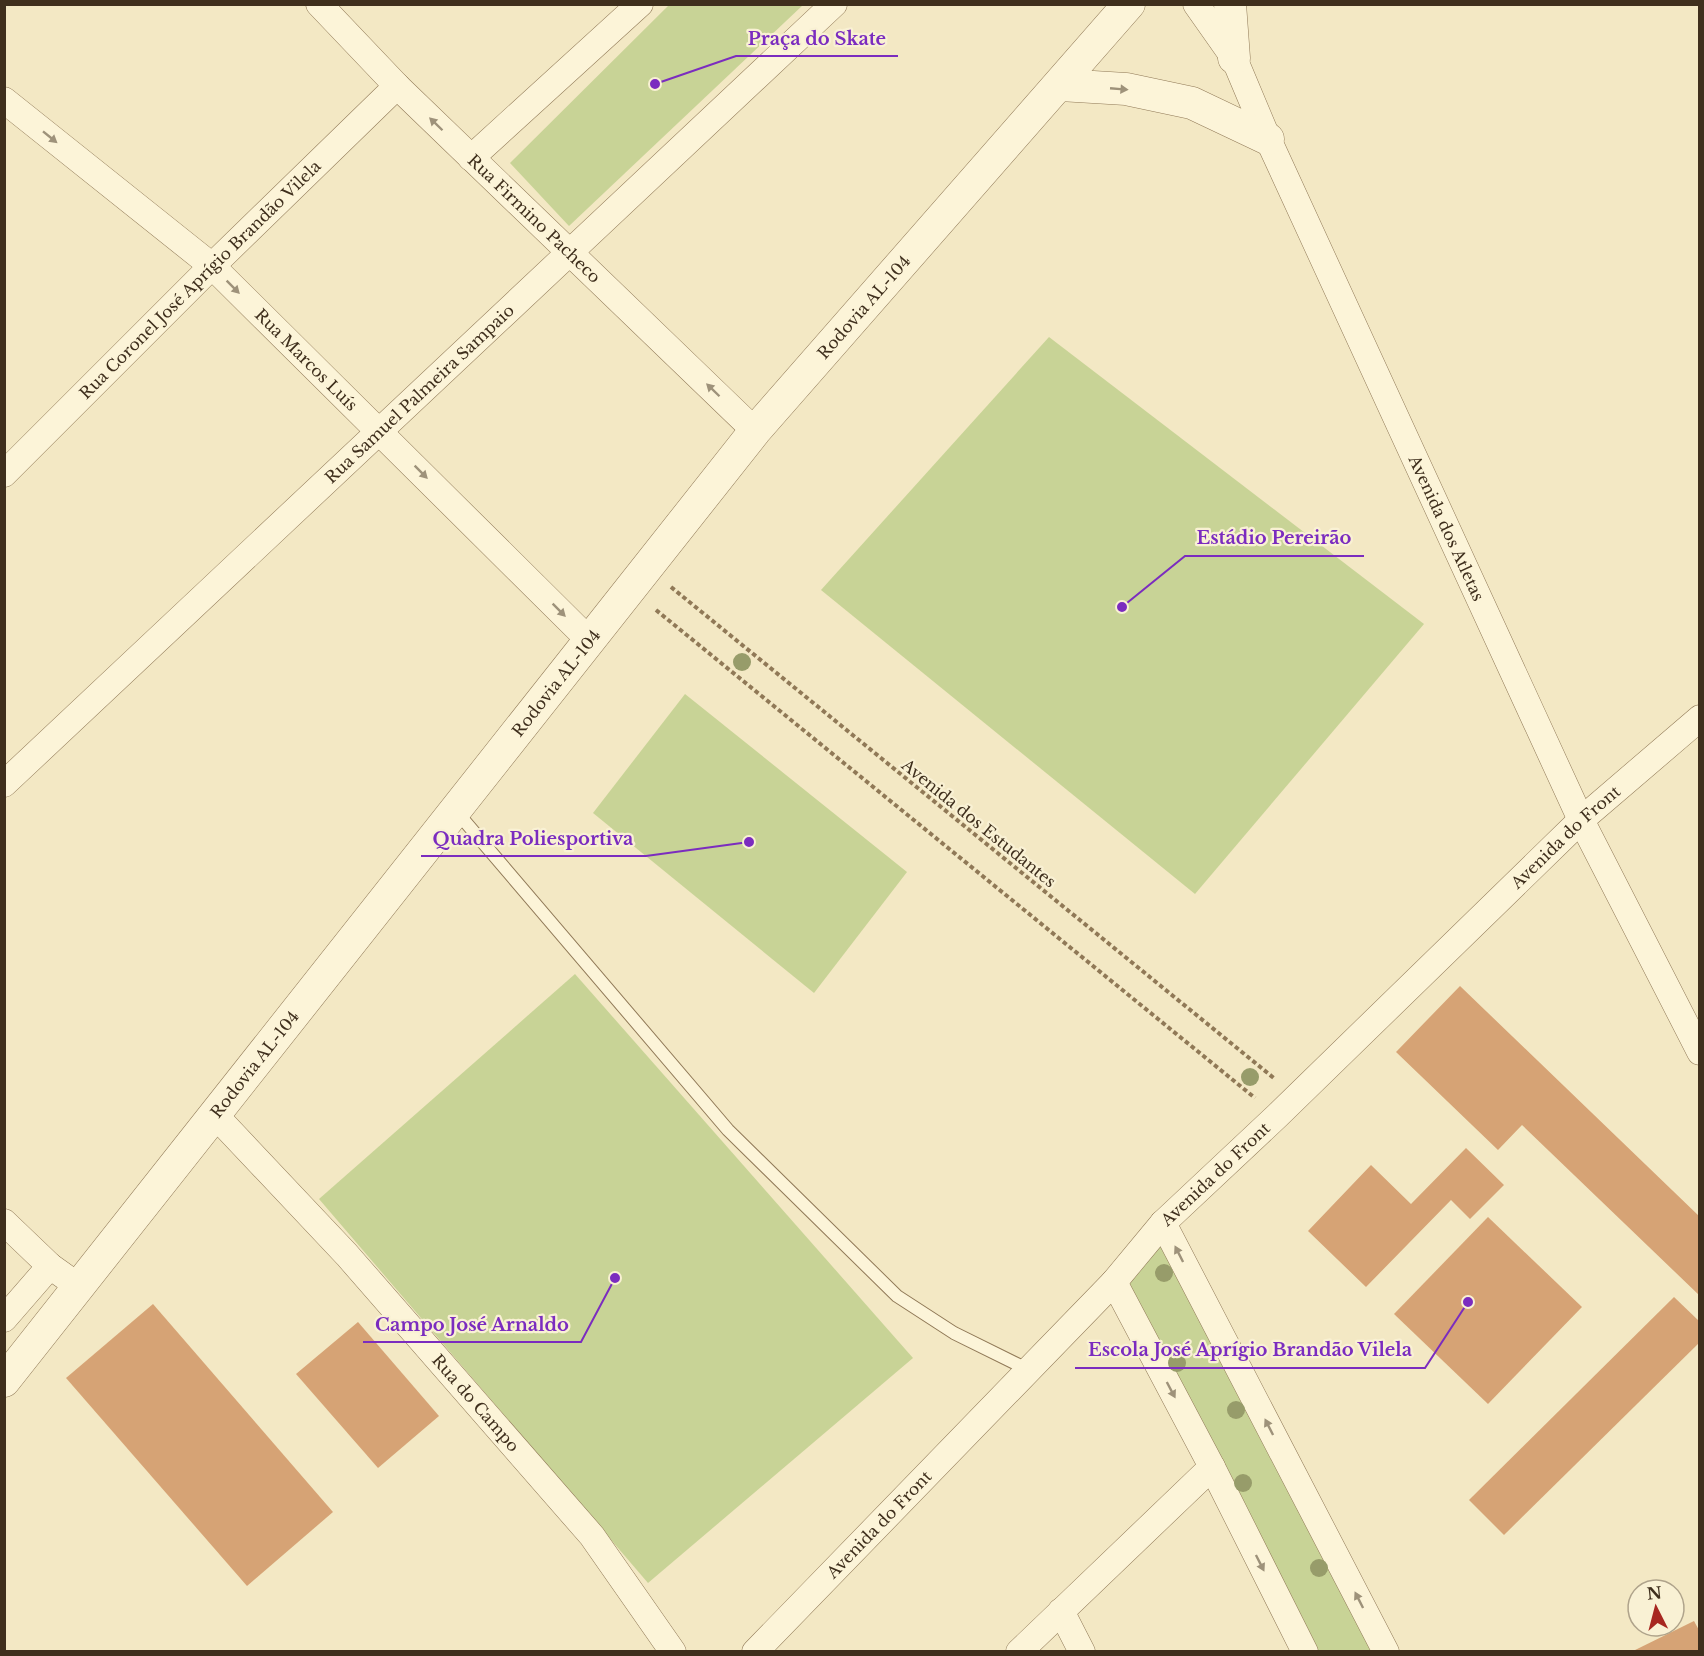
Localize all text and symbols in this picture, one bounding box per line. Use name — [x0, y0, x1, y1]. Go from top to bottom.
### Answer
callout: Praça do Skate — [736, 20, 898, 56]
text: Praça do Skate — [748, 28, 886, 50]
one-way arrow — [1109, 84, 1128, 94]
one-way arrow — [429, 117, 444, 131]
one-way arrow — [42, 130, 58, 143]
street label: Rua Firmino Pacheco — [464, 150, 605, 287]
street label: Rua Coronel José Aprígio Brandão Vilela — [75, 156, 325, 403]
street label: Rodovia AL-104 — [813, 251, 914, 363]
one-way arrow — [226, 280, 241, 294]
street label: Rua Samuel Palmeira Sampaio — [321, 300, 518, 487]
street label: Rua Marcos Luís — [251, 304, 362, 415]
one-way arrow — [706, 384, 720, 398]
street label: Avenida dos Atletas — [1404, 451, 1489, 604]
one-way arrow — [414, 465, 428, 479]
callout: Estádio Pereirão — [1185, 520, 1364, 556]
text: Estádio Pereirão — [1196, 527, 1352, 549]
one-way arrow — [552, 603, 566, 617]
street label: Rodovia AL-104 — [507, 625, 604, 740]
street label: Avenida dos Estudantes — [897, 754, 1060, 891]
street label: Avenida do Front — [1506, 781, 1624, 893]
callout: Quadra Poliesportiva — [421, 820, 646, 856]
text: Quadra Poliesportiva — [433, 828, 634, 850]
street label: Rodovia AL-104 — [206, 1006, 303, 1122]
street label: Avenida do Front — [1156, 1118, 1274, 1230]
one-way arrow — [1174, 1245, 1184, 1262]
callout: Campo José Arnaldo — [363, 1306, 581, 1342]
text: Campo José Arnaldo — [375, 1314, 569, 1336]
callout: Escola José Aprígio Brandão Vilela — [1075, 1332, 1425, 1368]
text: Escola José Aprígio Brandão Vilela — [1088, 1339, 1413, 1361]
street label: Rua do Campo — [428, 1350, 524, 1456]
one-way arrow — [1166, 1382, 1176, 1399]
one-way arrow — [1264, 1418, 1274, 1435]
street label: Avenida do Front — [822, 1466, 936, 1583]
one-way arrow — [1255, 1555, 1265, 1572]
north arrow — [1626, 1578, 1686, 1638]
text: N — [1646, 1582, 1663, 1604]
one-way arrow — [1354, 1591, 1364, 1608]

